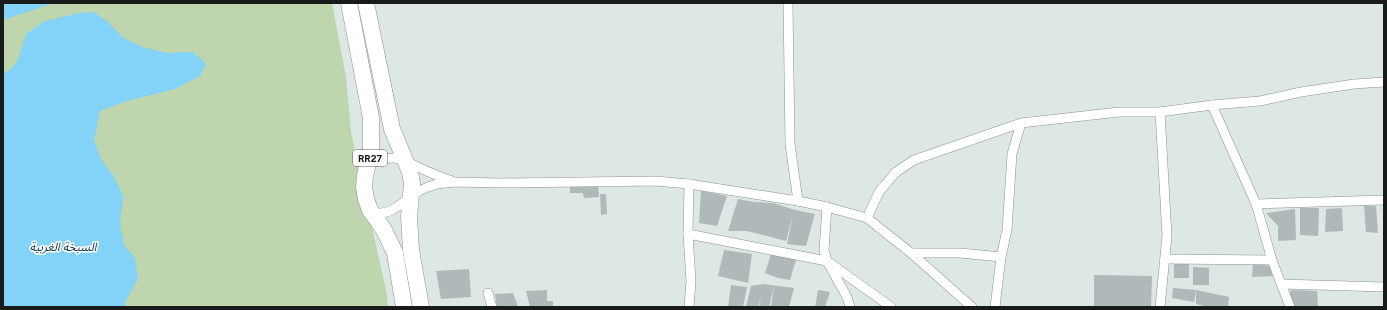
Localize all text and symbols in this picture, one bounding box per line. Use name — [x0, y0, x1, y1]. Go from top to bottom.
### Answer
road number: RR27 — [353, 150, 387, 166]
water label: السبخة الغربية — [30, 240, 98, 254]

